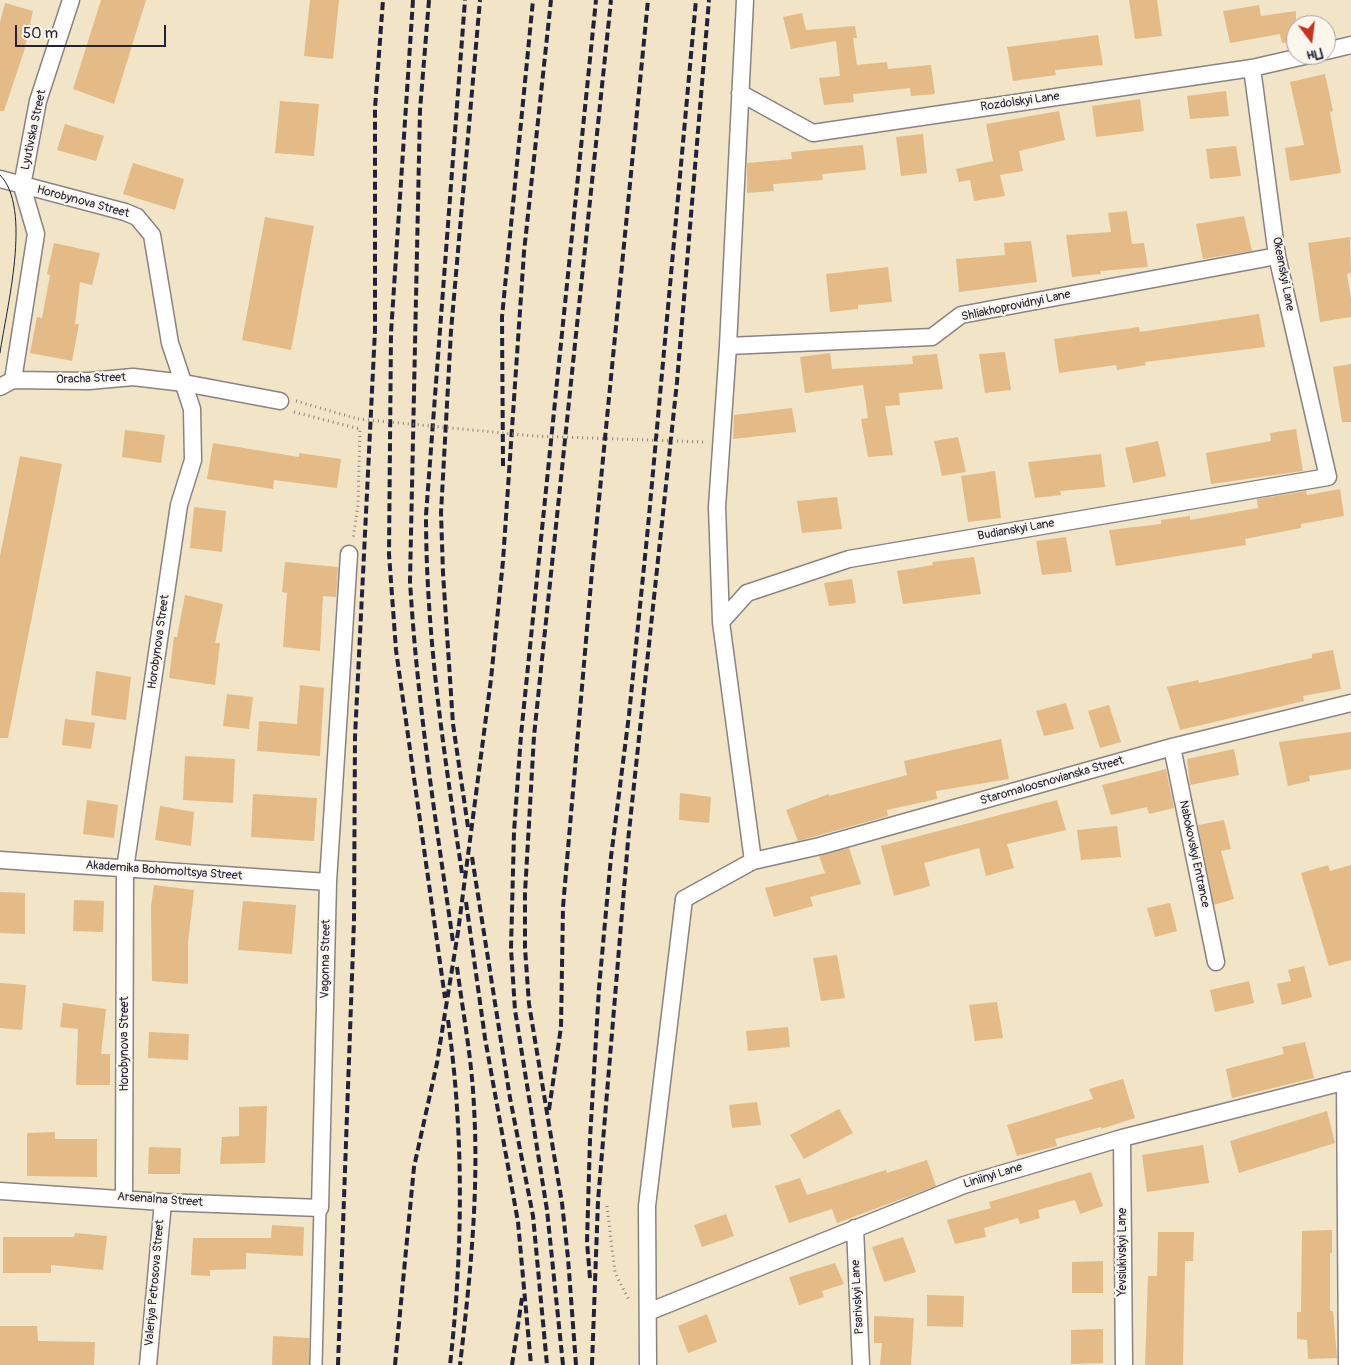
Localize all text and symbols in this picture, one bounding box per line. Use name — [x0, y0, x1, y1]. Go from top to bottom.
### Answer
scale bar — [18, 15, 169, 47]
north arrow — [1286, 15, 1336, 65]
text: 50 m — [23, 24, 58, 43]
text: Пн — [1305, 44, 1324, 64]
street label: Lyutivska Street — [18, 89, 50, 171]
street label: Rozdolskyi Lane — [980, 89, 1060, 115]
street label: Horobynova Street — [35, 183, 131, 221]
street label: Okeanskyi Lane — [1269, 236, 1297, 312]
street label: Shliakhoprovidnyi Lane — [960, 287, 1072, 325]
street label: Oracha Street — [56, 371, 126, 387]
street label: Budianskyi Lane — [977, 516, 1055, 544]
street label: Horobynova Street — [145, 594, 173, 690]
street label: Staromaloosnovianska Street — [979, 754, 1125, 808]
street label: Nabokovskyi Entrance — [1176, 799, 1212, 909]
street label: Akademika Bohomoltsya Street — [85, 858, 243, 884]
street label: Vagonna Street — [318, 919, 334, 999]
street label: Horobynova Street — [118, 996, 132, 1092]
street label: Liniinyi Lane — [962, 1160, 1024, 1192]
street label: Arsenalna Street — [117, 1190, 203, 1210]
street label: Yevsiukivskyi Lane — [1116, 1208, 1130, 1296]
street label: Valeriya Petrosova Street — [142, 1219, 168, 1347]
street label: Psarivskyi Lane — [849, 1259, 867, 1335]

